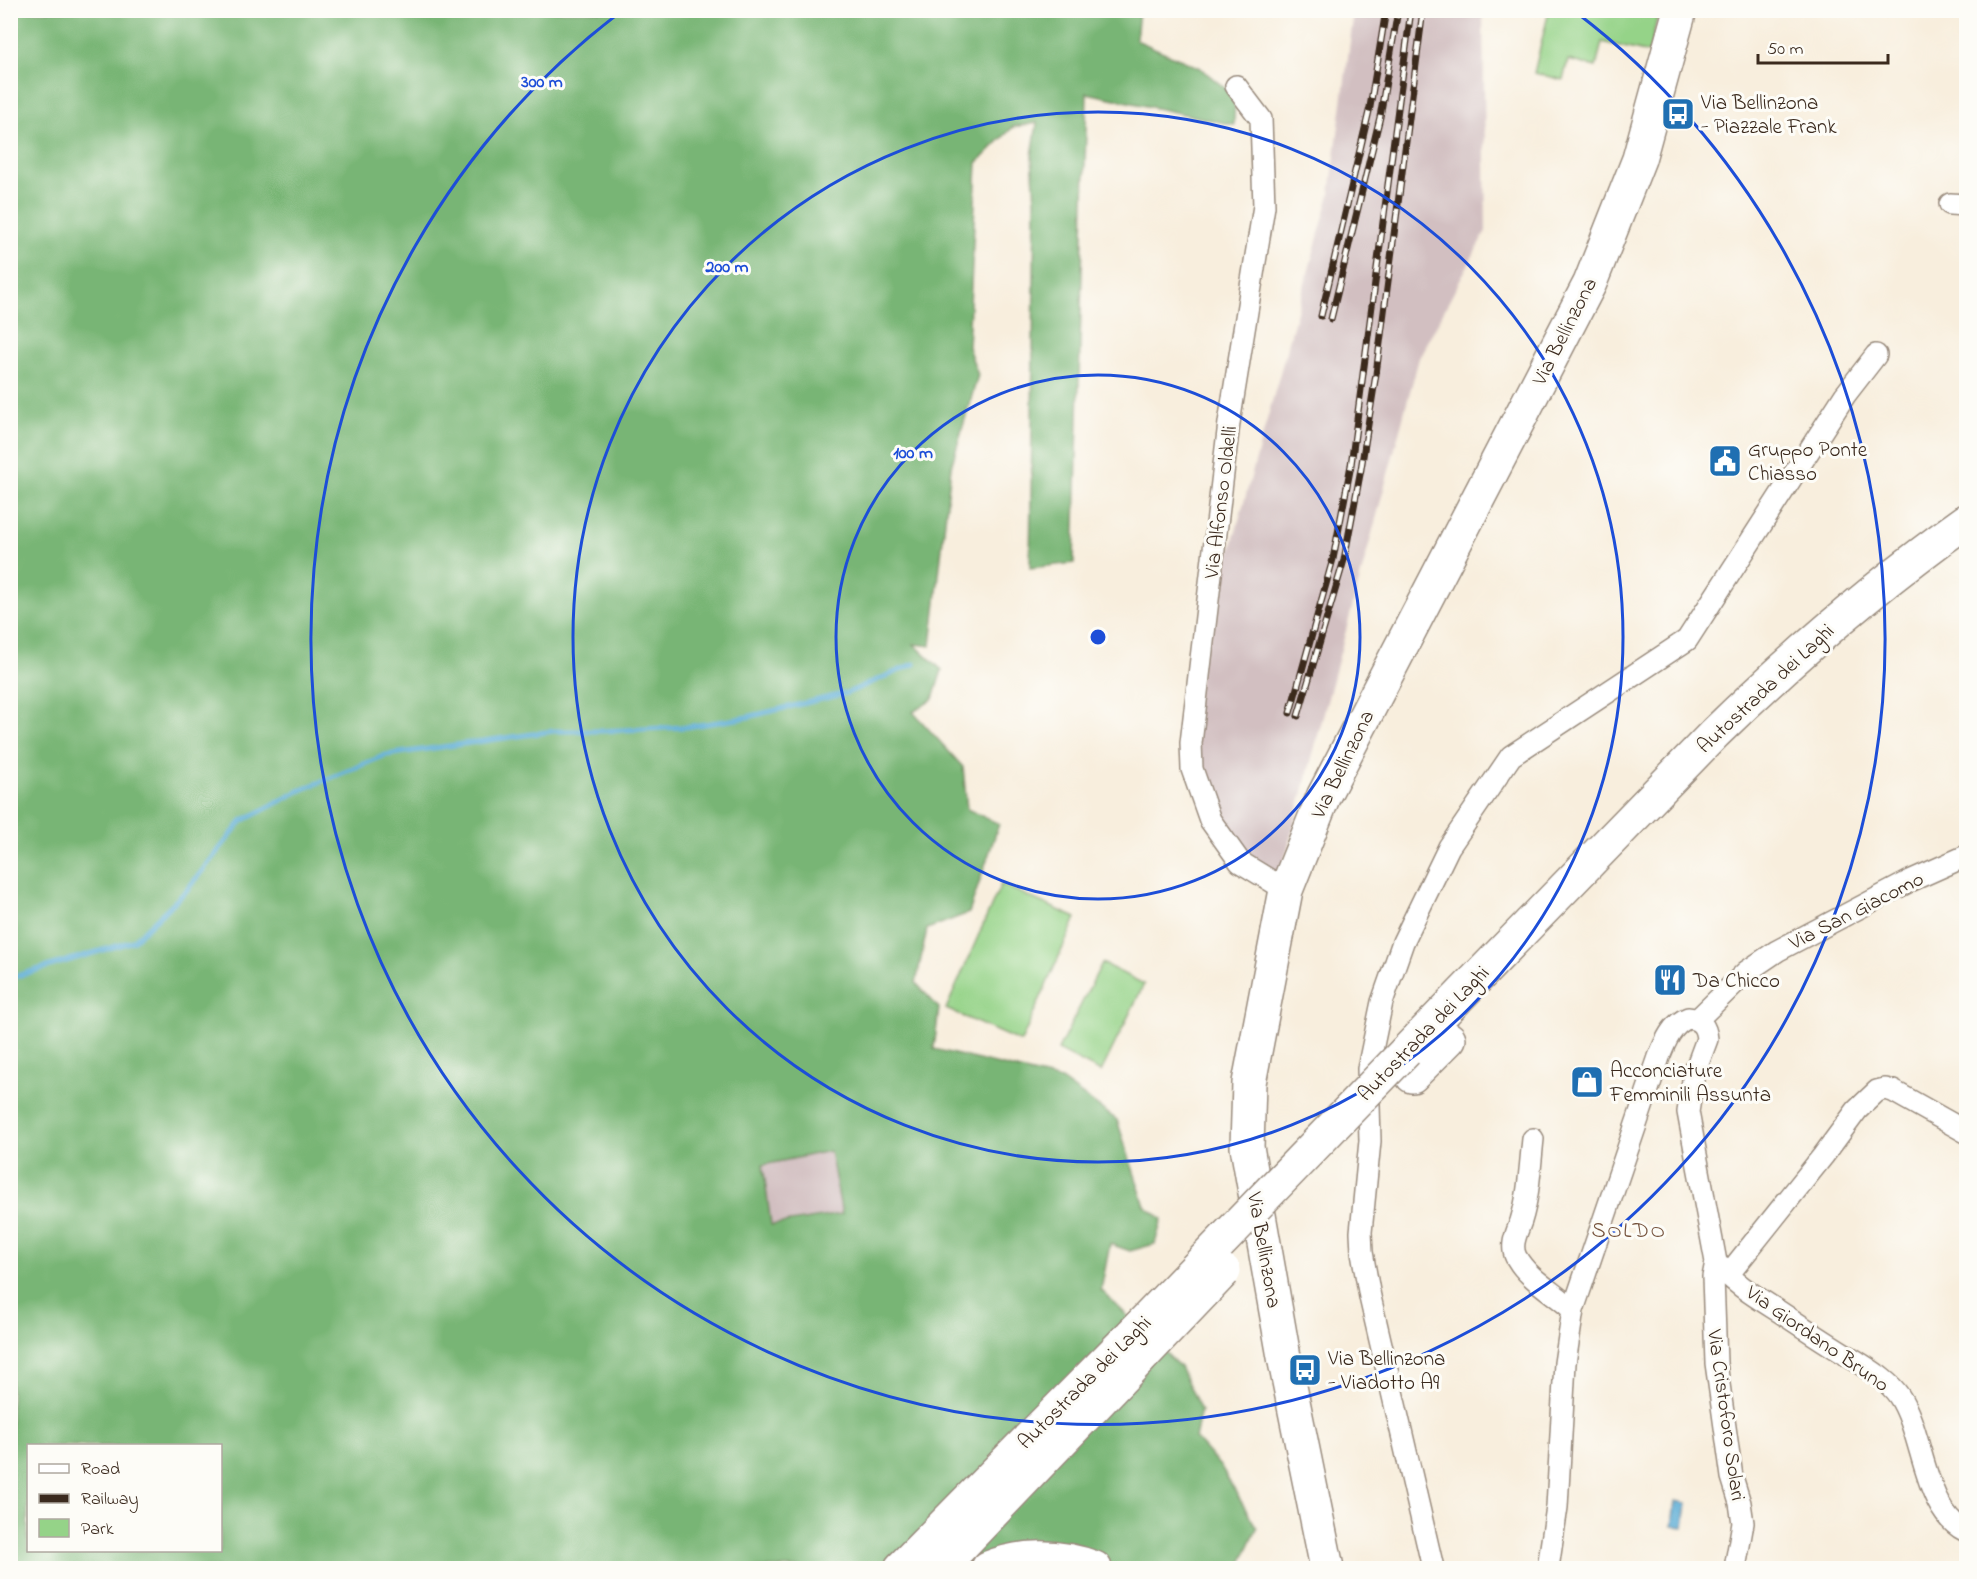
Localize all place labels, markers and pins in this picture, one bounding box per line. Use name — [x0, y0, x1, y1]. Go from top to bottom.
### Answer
place label: Via Bellinzona - Piazzale Frank — [1700, 89, 1837, 143]
bus stop icon: Via Bellinzona - Piazzale Frank — [1660, 96, 1696, 132]
place label: Gruppo Ponte Chiasso — [1748, 436, 1868, 490]
public building icon: Gruppo Ponte Chiasso — [1707, 443, 1743, 479]
centre of rings — [1088, 627, 1108, 647]
restaurant icon: Da Chicco — [1652, 962, 1688, 998]
place label: Da Chicco — [1692, 967, 1780, 997]
place label: Acconciature Femminili Assunta — [1609, 1057, 1771, 1111]
shop icon: Acconciature Femminili Assunta — [1569, 1064, 1605, 1100]
place label: Via Bellinzona - Viadotto A9 — [1327, 1345, 1445, 1399]
bus stop icon: Via Bellinzona - Viadotto A9 — [1287, 1352, 1323, 1388]

